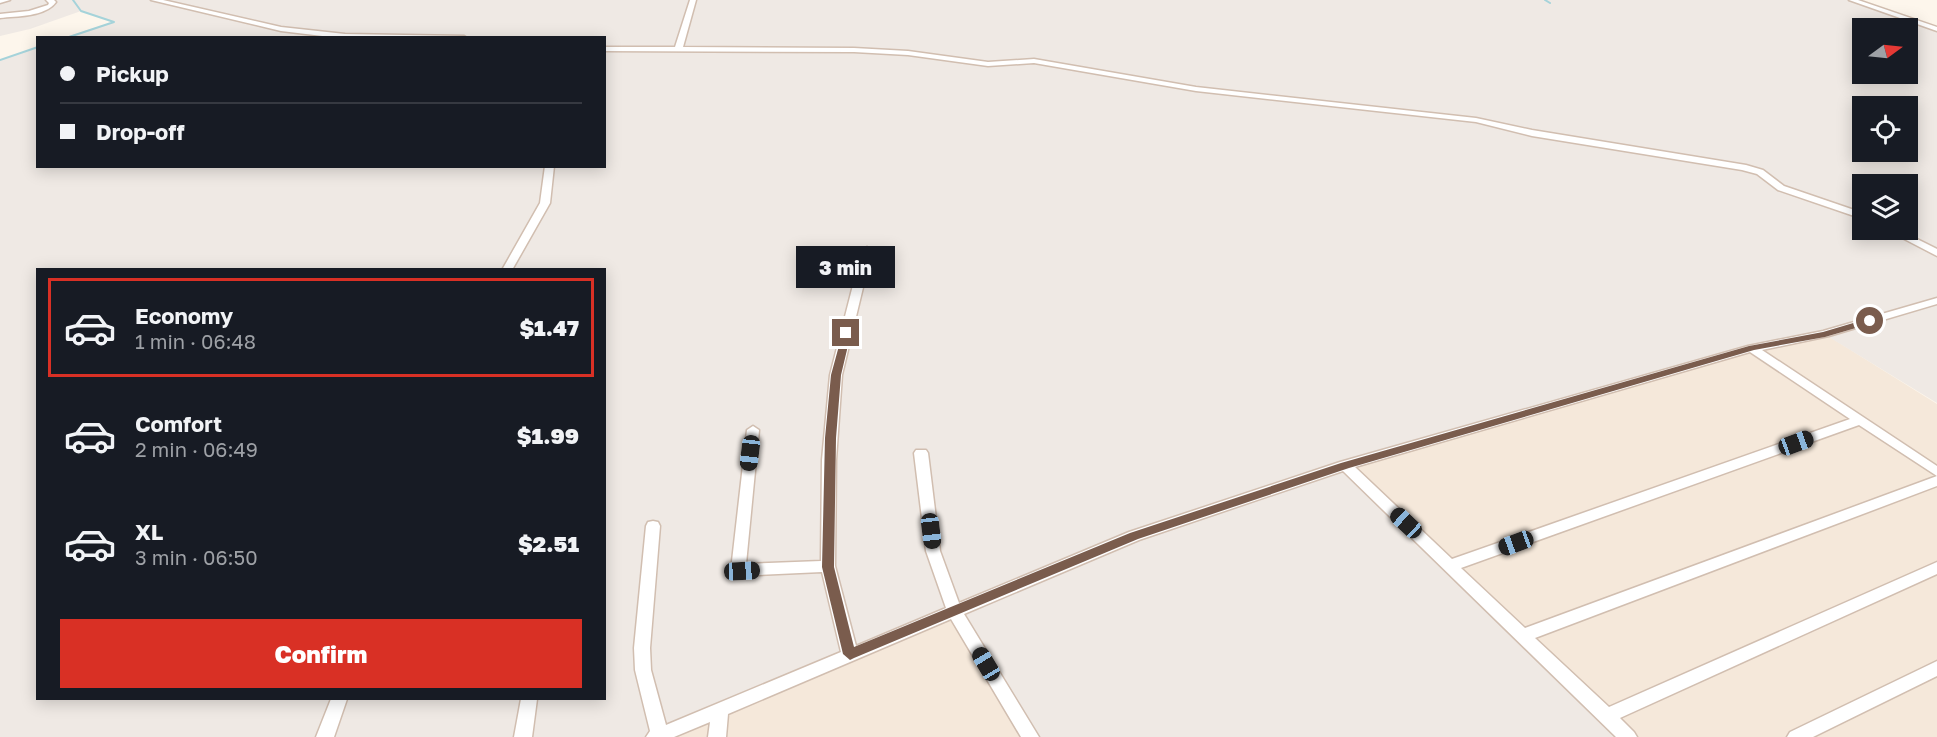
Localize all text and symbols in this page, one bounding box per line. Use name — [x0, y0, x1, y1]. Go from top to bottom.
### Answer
north arrow — [1852, 18, 1918, 84]
map controls — [1852, 18, 1918, 240]
text: Pickup — [96, 60, 169, 87]
button: locate — [1852, 96, 1918, 162]
text: Drop-off — [96, 118, 185, 145]
button: layers — [1852, 174, 1918, 240]
callout: 3 min — [796, 246, 896, 288]
text: 3 min — [819, 255, 872, 279]
icon: car — [63, 301, 117, 355]
text: Economy — [135, 302, 233, 329]
route start — [1856, 307, 1883, 334]
text: $1.47 — [519, 314, 579, 341]
route end — [832, 319, 859, 346]
text: 1 min · 06:48 — [135, 329, 256, 353]
icon: car — [63, 409, 117, 463]
text: Comfort — [135, 410, 222, 437]
text: $1.99 — [517, 422, 579, 449]
car — [1776, 428, 1816, 458]
car — [739, 434, 761, 472]
text: 2 min · 06:49 — [135, 437, 258, 461]
car — [1387, 504, 1425, 542]
car — [920, 512, 942, 550]
icon: car — [63, 517, 117, 571]
text: XL — [135, 518, 163, 545]
car — [1496, 528, 1536, 558]
text: $2.51 — [518, 530, 579, 557]
text: 3 min · 06:50 — [135, 545, 258, 569]
car — [724, 561, 760, 581]
button: Confirm — [60, 619, 582, 688]
car — [969, 644, 1003, 684]

